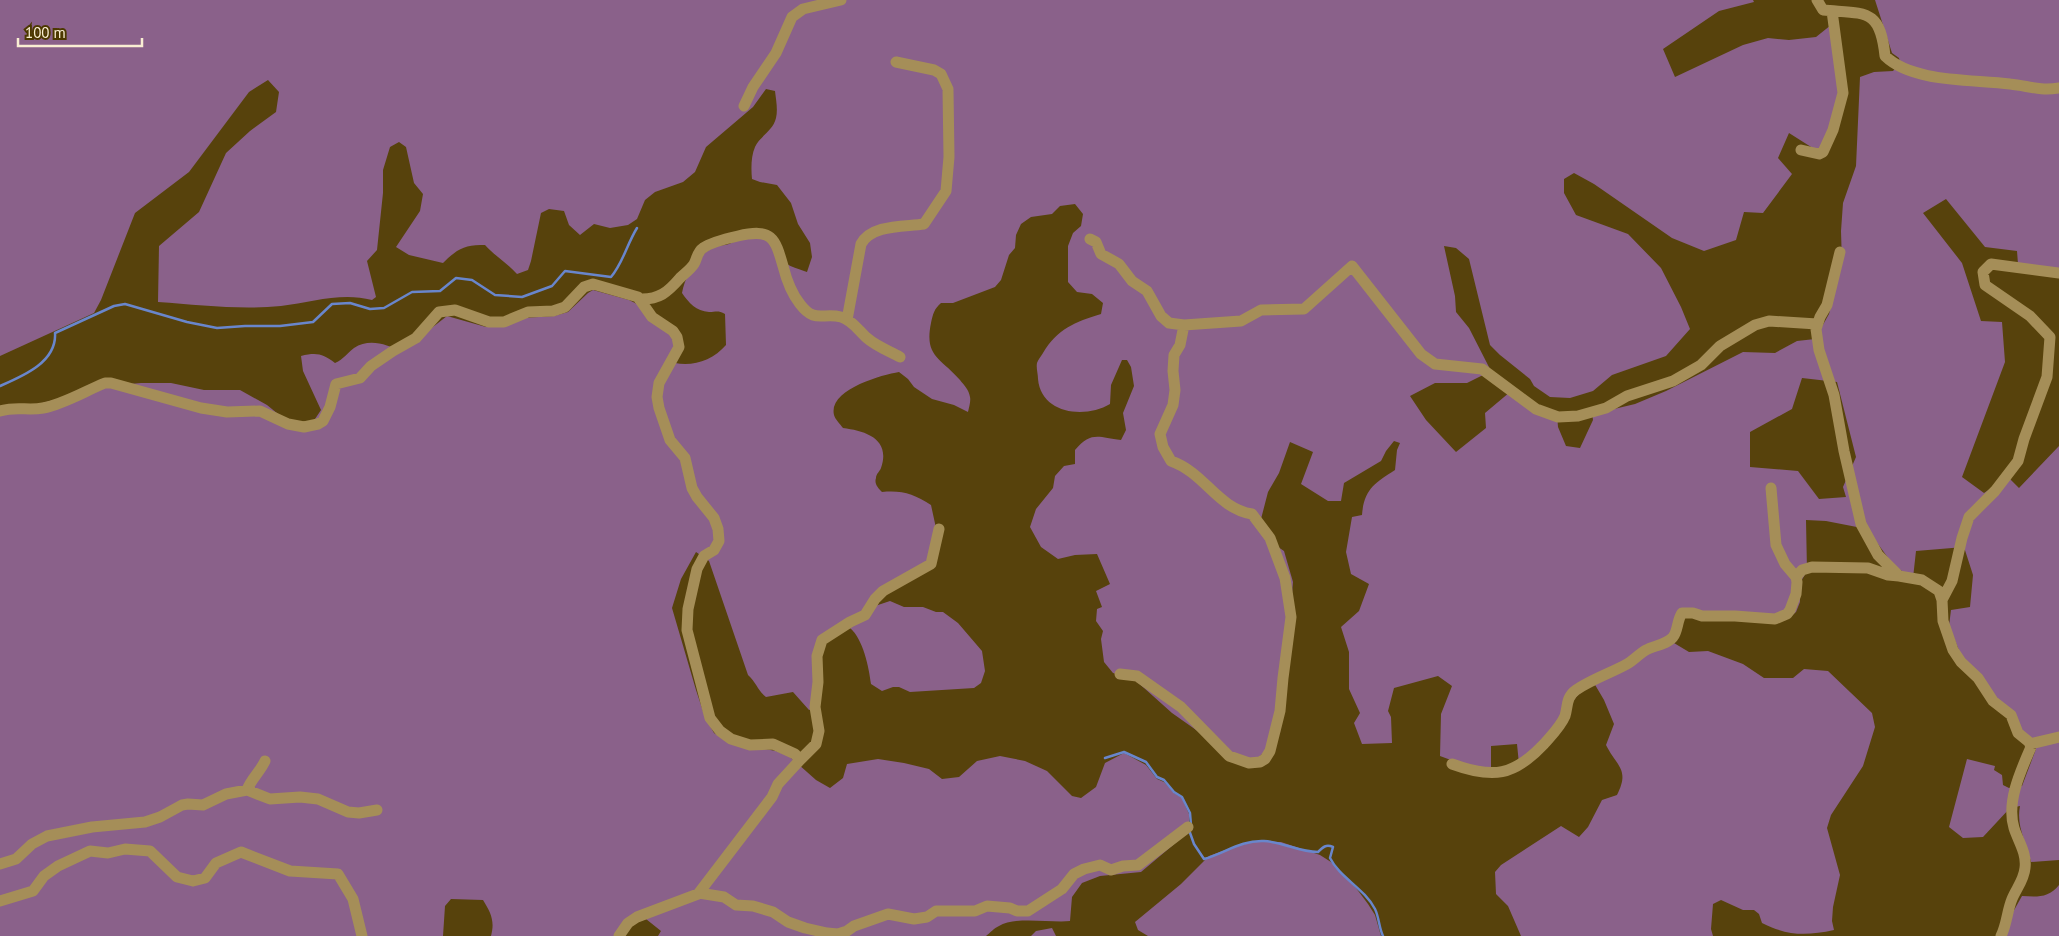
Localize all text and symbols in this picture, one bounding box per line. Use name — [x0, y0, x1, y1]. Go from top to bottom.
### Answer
scale bar — [18, 15, 141, 47]
text: 100 m — [25, 23, 66, 42]

